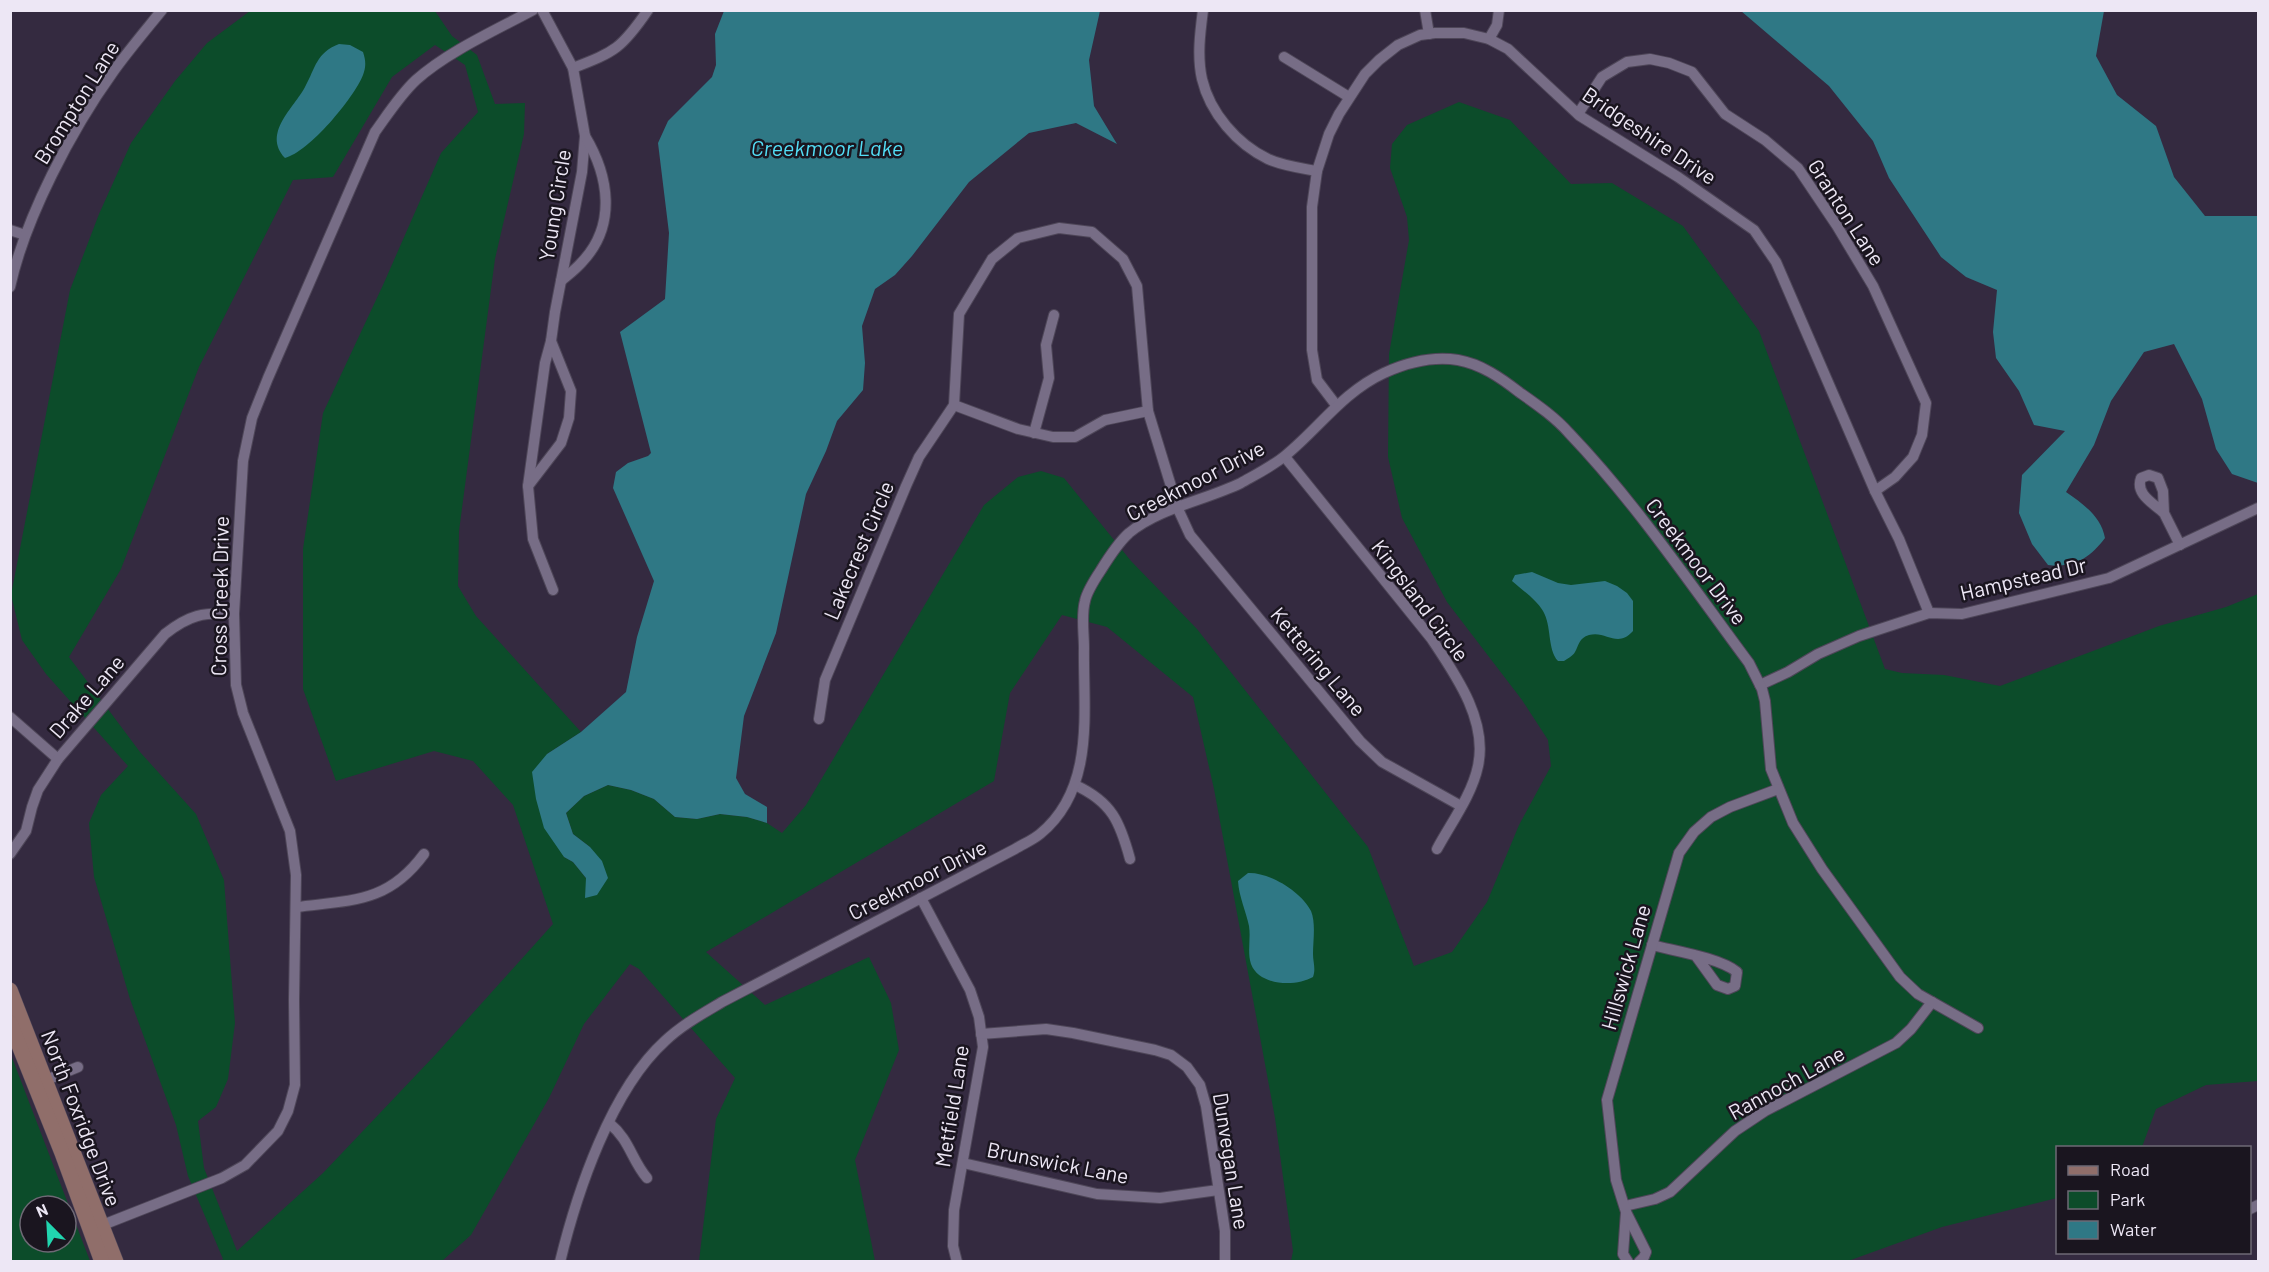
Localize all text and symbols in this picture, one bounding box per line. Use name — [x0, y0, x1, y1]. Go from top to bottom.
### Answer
street label: Brompton Lane — [28, 36, 124, 168]
street label: Bridgeshire Drive — [1578, 81, 1722, 189]
water label: Creekmoor Lake — [751, 134, 903, 160]
street label: Young Circle — [533, 147, 575, 263]
street label: Granton Lane — [1803, 154, 1891, 270]
street label: Creekmoor Drive — [1122, 434, 1268, 526]
street label: Lakecrest Circle — [818, 477, 898, 623]
street label: Creekmoor Drive — [1641, 493, 1753, 629]
street label: Cross Creek Drive — [205, 516, 233, 676]
street label: Kingsland Circle — [1367, 534, 1475, 666]
street label: Hampstead Dr — [1957, 551, 2089, 605]
street label: Kettering Lane — [1266, 601, 1372, 721]
street label: Drake Lane — [43, 649, 129, 743]
street label: Creekmoor Drive — [844, 833, 990, 925]
street label: Hillswick Lane — [1595, 901, 1655, 1033]
street label: North Foxridge Drive — [37, 1026, 127, 1210]
street label: Rannoch Lane — [1724, 1040, 1848, 1124]
street label: Metfield Lane — [929, 1043, 973, 1169]
street label: Dunvegan Lane — [1209, 1091, 1255, 1231]
street label: Brunswick Lane — [985, 1136, 1131, 1188]
legend — [2056, 1146, 2251, 1254]
text: Road — [2110, 1158, 2150, 1180]
text: Park — [2110, 1188, 2145, 1210]
north arrow — [18, 1194, 78, 1254]
text: Water — [2110, 1218, 2157, 1240]

